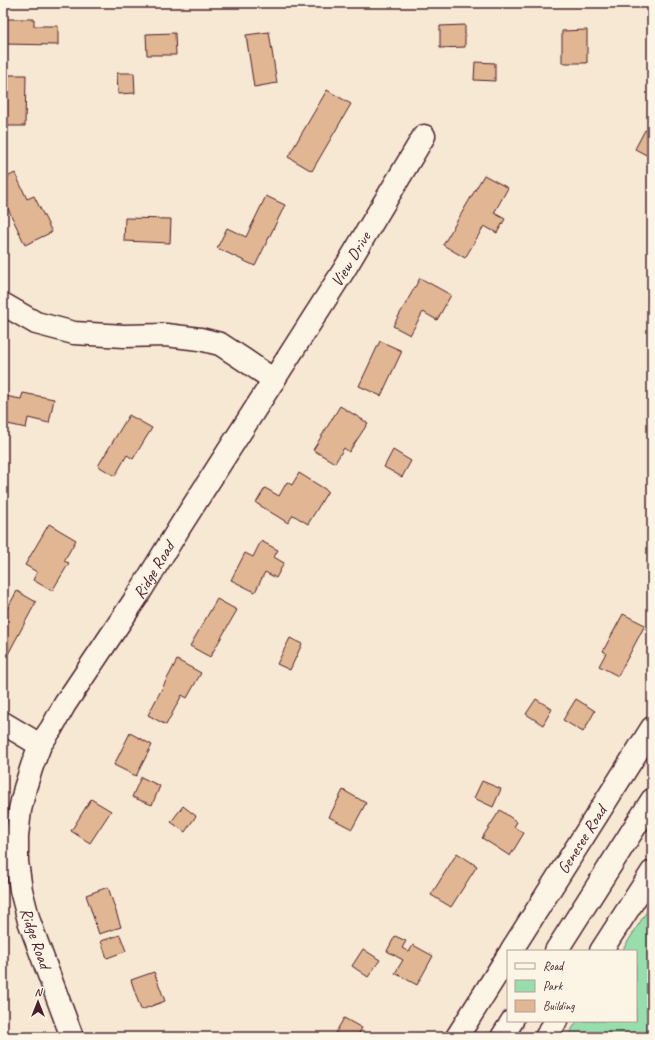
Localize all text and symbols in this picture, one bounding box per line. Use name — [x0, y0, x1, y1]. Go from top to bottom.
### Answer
street label: View Drive — [326, 227, 376, 291]
street label: Ridge Road — [128, 536, 181, 603]
street label: Genesee Road — [553, 800, 613, 878]
street label: Ridge Road — [15, 905, 57, 974]
legend — [507, 950, 637, 1022]
text: Road — [543, 958, 565, 974]
text: Park — [543, 978, 564, 994]
north arrow — [18, 982, 58, 1022]
text: N — [35, 985, 44, 999]
text: Building — [543, 998, 575, 1014]

